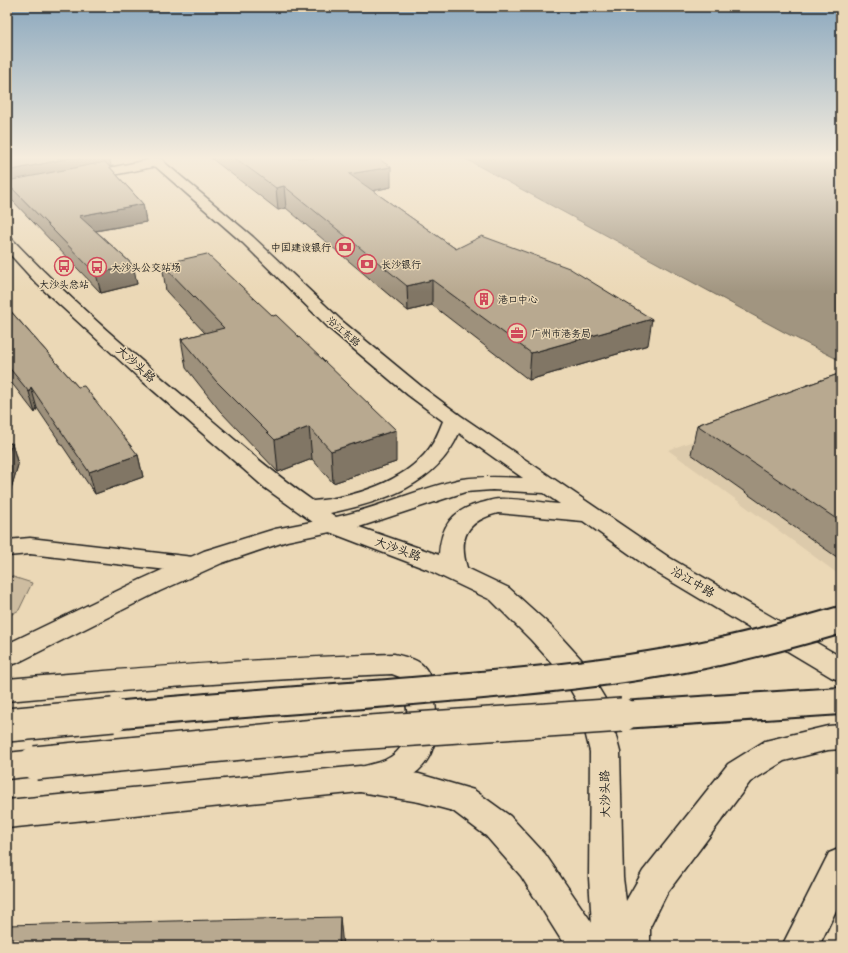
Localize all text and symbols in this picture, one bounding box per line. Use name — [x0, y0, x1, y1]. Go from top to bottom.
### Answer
bank icon: 中国建设银行 — [334, 236, 356, 258]
place label: 中国建设银行 — [271, 241, 331, 254]
bank icon: 长沙银行 — [356, 253, 378, 275]
bus stop icon: 大沙头总站 — [53, 255, 75, 277]
bus stop icon: 大沙头公交站场 — [86, 256, 108, 278]
place label: 长沙银行 — [381, 258, 421, 271]
place label: 大沙头公交站场 — [111, 261, 181, 274]
place label: 大沙头总站 — [39, 278, 89, 291]
building icon: 港口中心 — [473, 288, 495, 310]
place label: 港口中心 — [498, 293, 538, 306]
street label: 沿江东路 — [324, 313, 363, 349]
office icon: 广州市港务局 — [506, 322, 528, 344]
place label: 广州市港务局 — [531, 327, 591, 340]
street label: 大沙头路 — [113, 341, 160, 386]
street label: 大沙头路 — [373, 532, 424, 565]
street label: 沿江中路 — [668, 562, 718, 601]
street label: 大沙头路 — [596, 770, 613, 818]

